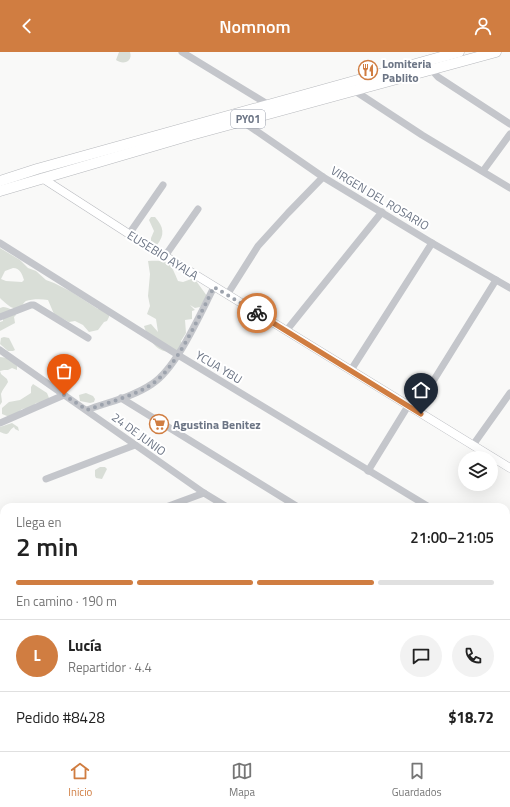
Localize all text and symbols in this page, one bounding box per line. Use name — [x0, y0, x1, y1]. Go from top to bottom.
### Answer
text: Nomnom — [219, 13, 291, 40]
icon: back — [16, 15, 38, 37]
icon: person — [472, 15, 494, 37]
place label: Lomiteria Pablito — [382, 54, 431, 87]
restaurant icon: Lomiteria Pablito — [357, 59, 379, 81]
road number: PY01 — [231, 110, 265, 128]
street label: VIRGEN DEL ROSARIO — [327, 161, 433, 235]
street label: EUSEBIO AYALA — [124, 226, 202, 284]
courier — [237, 293, 277, 333]
icon: bike — [246, 302, 268, 324]
street label: YCUA YBU — [192, 346, 246, 388]
pin — [47, 354, 81, 395]
icon: bag — [53, 360, 75, 382]
pin — [404, 373, 438, 414]
icon: home — [410, 379, 432, 401]
street label: 24 DE JUNIO — [108, 408, 170, 460]
supermarket icon: Agustina Benitez — [148, 413, 170, 435]
place label: Agustina Benitez — [173, 415, 261, 434]
map controls — [458, 451, 498, 491]
button: layers — [458, 451, 498, 491]
text: Llega en — [16, 512, 61, 532]
text: 21:00–21:05 — [410, 526, 494, 549]
text: 2 min — [16, 527, 79, 566]
text: En camino · 190 m — [16, 591, 117, 611]
text: Lucía — [68, 634, 102, 657]
button: chat — [400, 635, 442, 677]
button: phone — [452, 635, 494, 677]
text: L — [33, 644, 41, 667]
text: Repartidor · 4.4 — [68, 657, 152, 677]
text: Pedido #8428 — [16, 706, 105, 729]
text: $18.72 — [448, 706, 494, 729]
tab: Inicio — [68, 760, 92, 800]
tab: Mapa — [229, 760, 255, 800]
tab: Guardados — [392, 760, 442, 800]

